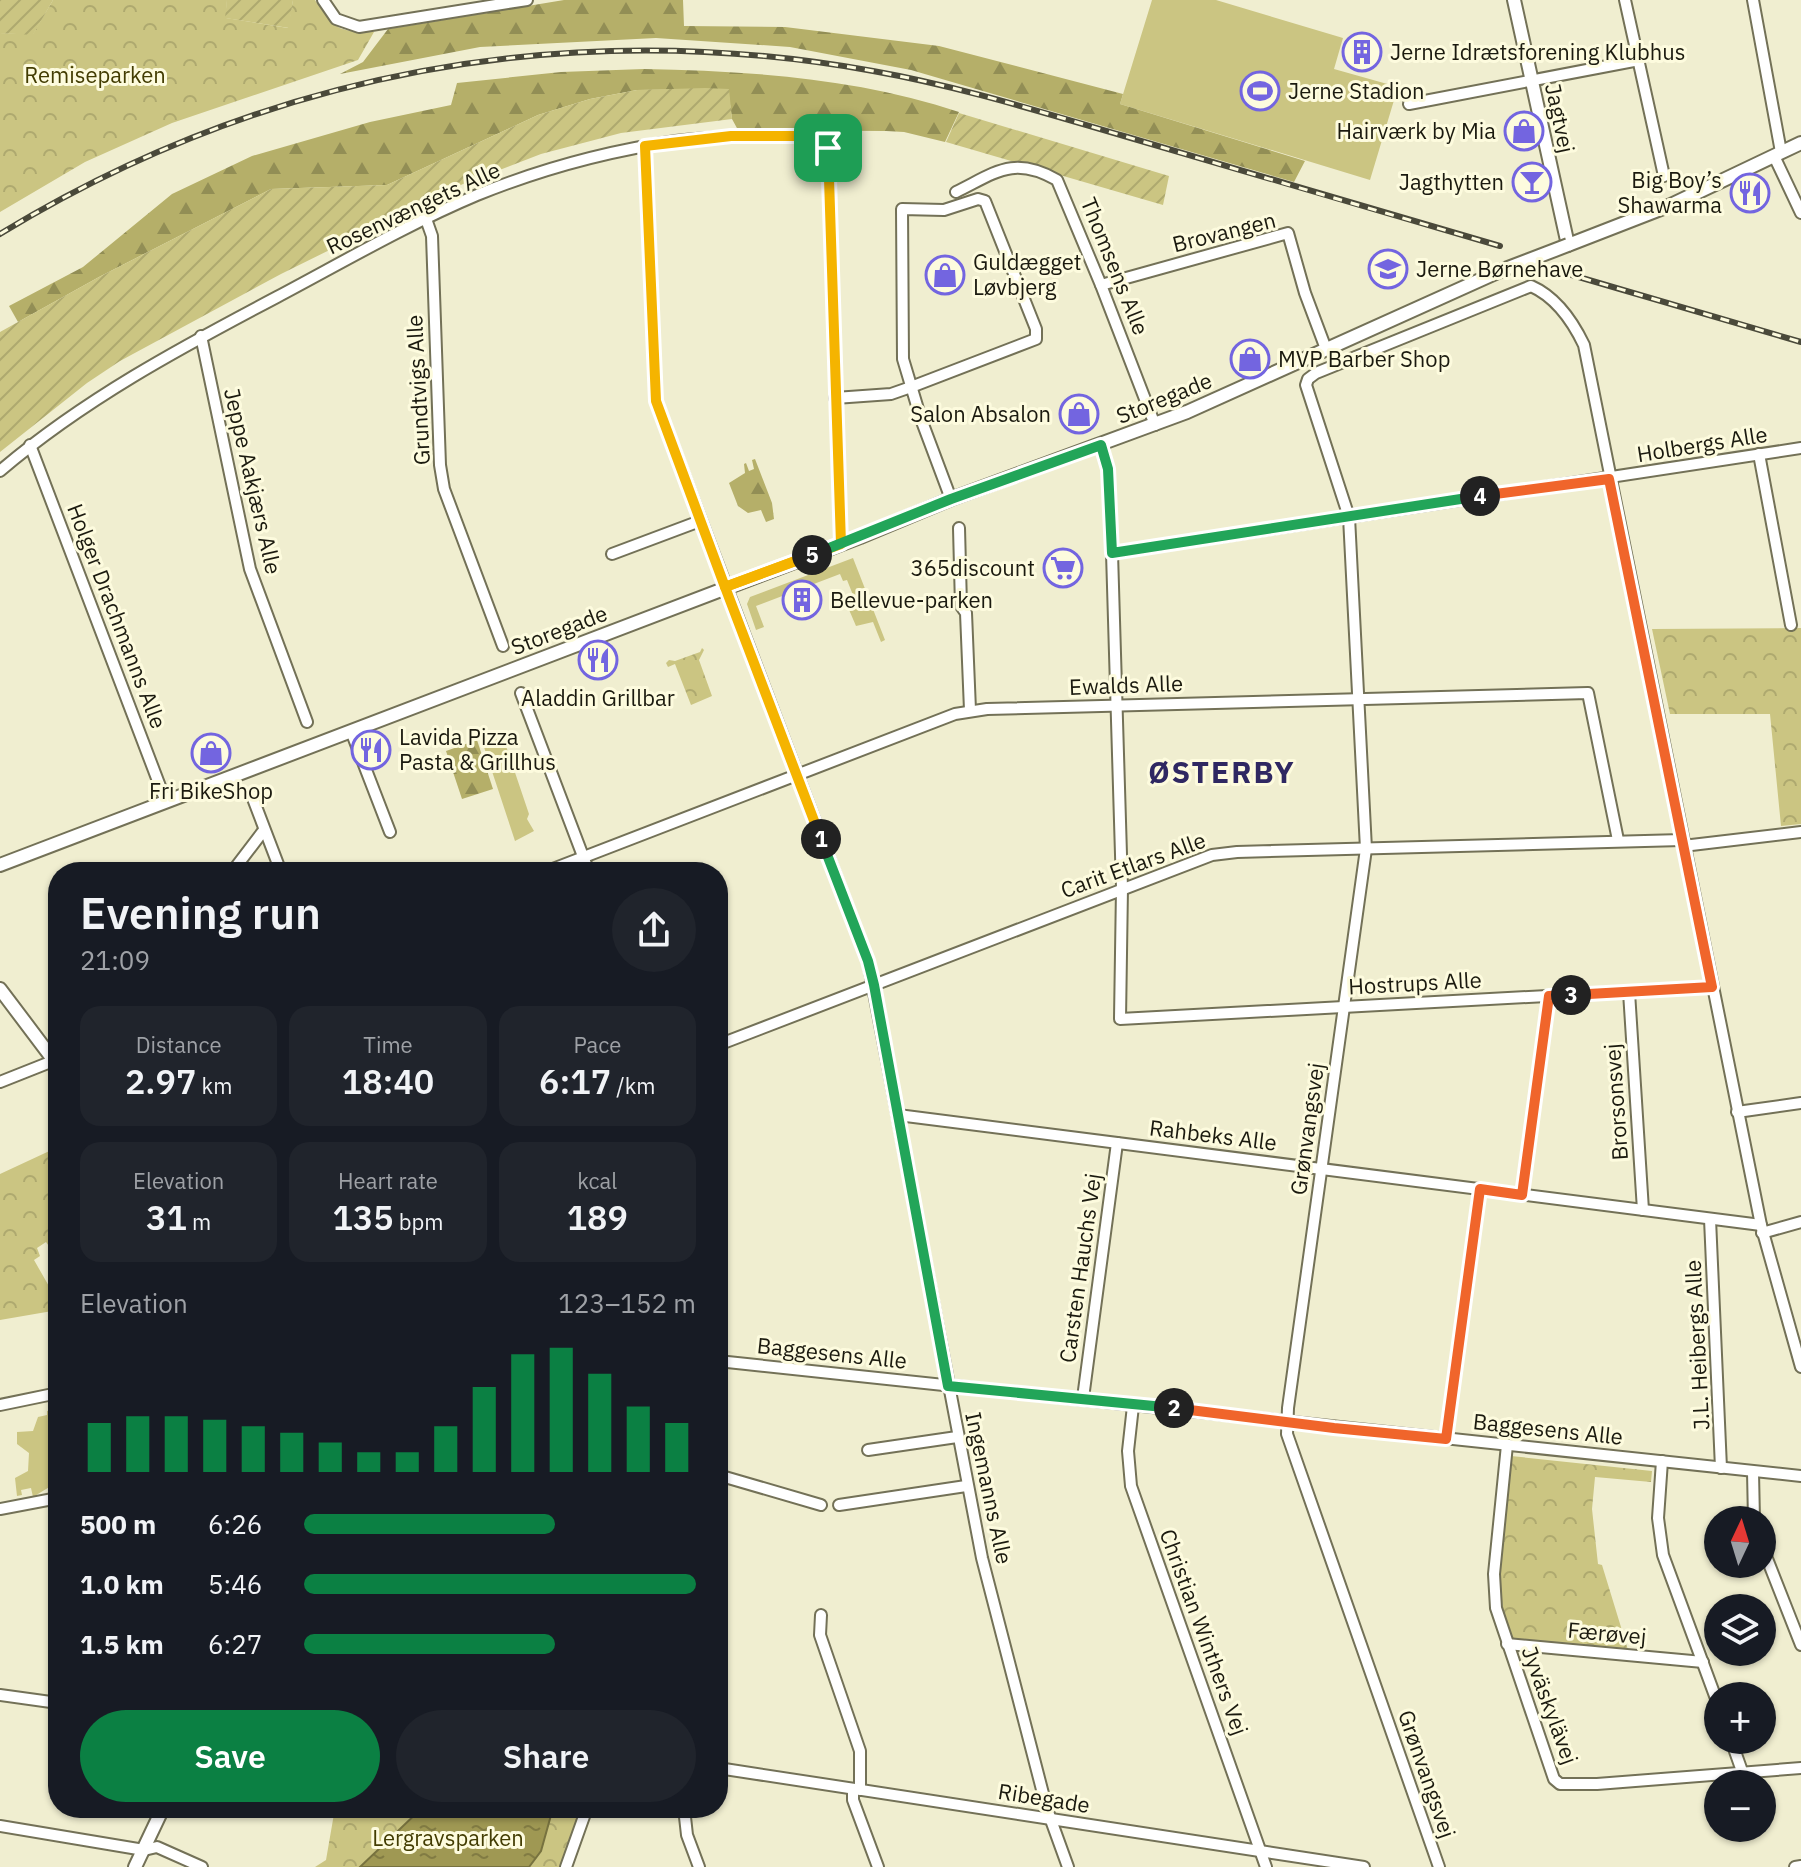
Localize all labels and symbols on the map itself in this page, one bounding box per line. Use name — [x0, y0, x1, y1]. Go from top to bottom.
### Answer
building icon: Jerne Idrætsforening Klubhus — [1341, 31, 1383, 73]
place label: Jerne Idrætsforening Klubhus — [1390, 37, 1686, 66]
park label: Remiseparken — [24, 60, 166, 89]
sports icon: Jerne Stadion — [1239, 70, 1281, 112]
place label: Jerne Stadion — [1288, 76, 1424, 105]
street label: Jagtvej — [1539, 80, 1582, 155]
shop icon: Hairværk by Mia — [1503, 110, 1545, 152]
pin — [794, 114, 862, 182]
place label: Hairværk by Mia — [1336, 116, 1496, 145]
street label: Rosenvængets Alle — [321, 155, 504, 261]
bar icon: Jagthytten — [1511, 161, 1553, 203]
place label: Big Boy’s Shawarma — [1618, 165, 1722, 219]
place label: Jagthytten — [1399, 167, 1504, 196]
restaurant icon: Big Boy’s Shawarma — [1729, 172, 1771, 214]
street label: Thomsens Alle — [1075, 193, 1156, 339]
street label: Brovangen — [1169, 205, 1279, 258]
place label: Guldægget Løvbjerg — [973, 247, 1081, 301]
school or university icon: Jerne Børnehave — [1367, 248, 1409, 290]
shop icon: Guldægget Løvbjerg — [924, 254, 966, 296]
place label: Jerne Børnehave — [1416, 254, 1583, 283]
street label: Grundtvigs Alle — [399, 314, 436, 466]
shop icon: MVP Barber Shop — [1229, 338, 1271, 380]
place label: MVP Barber Shop — [1278, 344, 1450, 373]
street label: Storegade — [1112, 365, 1216, 430]
street label: Jeppe Aakjærs Alle — [218, 385, 289, 577]
shop icon: Salon Absalon — [1058, 393, 1100, 435]
place label: Salon Absalon — [910, 399, 1051, 428]
street label: Holbergs Alle — [1635, 419, 1769, 468]
pin: 4 — [1460, 476, 1500, 516]
street label: Holger Drachmanns Alle — [61, 499, 174, 732]
pin: 5 — [792, 535, 832, 575]
supermarket icon: 365discount — [1042, 547, 1084, 589]
place label: 365discount — [910, 553, 1035, 582]
building icon: Bellevue-parken — [781, 579, 823, 621]
place label: Bellevue-parken — [830, 585, 993, 614]
street label: Storegade — [507, 598, 611, 661]
restaurant icon: Aladdin Grillbar — [577, 639, 619, 681]
street label: Ewalds Alle — [1069, 668, 1183, 701]
place label: Aladdin Grillbar — [521, 683, 675, 712]
place label: Lavida Pizza Pasta & Grillhus — [399, 722, 556, 776]
restaurant icon: Lavida Pizza Pasta & Grillhus — [350, 729, 392, 771]
shop icon: Fri BikeShop — [190, 732, 232, 774]
district label: ØSTERBY — [1148, 752, 1296, 791]
place label: Fri BikeShop — [149, 776, 273, 805]
pin: 1 — [801, 819, 841, 859]
street label: Carit Etlars Alle — [1056, 825, 1209, 904]
street label: Hostrups Alle — [1348, 965, 1482, 1000]
pin: 3 — [1551, 975, 1591, 1015]
street label: Brorsonsvej — [1597, 1043, 1634, 1161]
street label: Grønvangsvej — [1283, 1061, 1330, 1197]
street label: Rahbeks Alle — [1148, 1112, 1278, 1157]
street label: Carsten Hauchs Vej — [1052, 1171, 1107, 1365]
street label: J.L. Heibergs Alle — [1678, 1259, 1715, 1431]
street label: Baggesens Alle — [756, 1330, 908, 1375]
pin: 2 — [1154, 1388, 1194, 1428]
street label: Baggesens Alle — [1472, 1406, 1624, 1451]
street label: Ingemanns Alle — [959, 1409, 1020, 1567]
north arrow — [1704, 1506, 1776, 1578]
street label: Christian Winthers Vej — [1154, 1525, 1255, 1739]
street label: Færøvej — [1566, 1615, 1648, 1650]
street label: Jyväskylävej — [1516, 1642, 1585, 1768]
street label: Grønvangsvej — [1392, 1706, 1463, 1842]
street label: Ribegade — [996, 1776, 1092, 1819]
park label: Lergravsparken — [372, 1823, 524, 1852]

